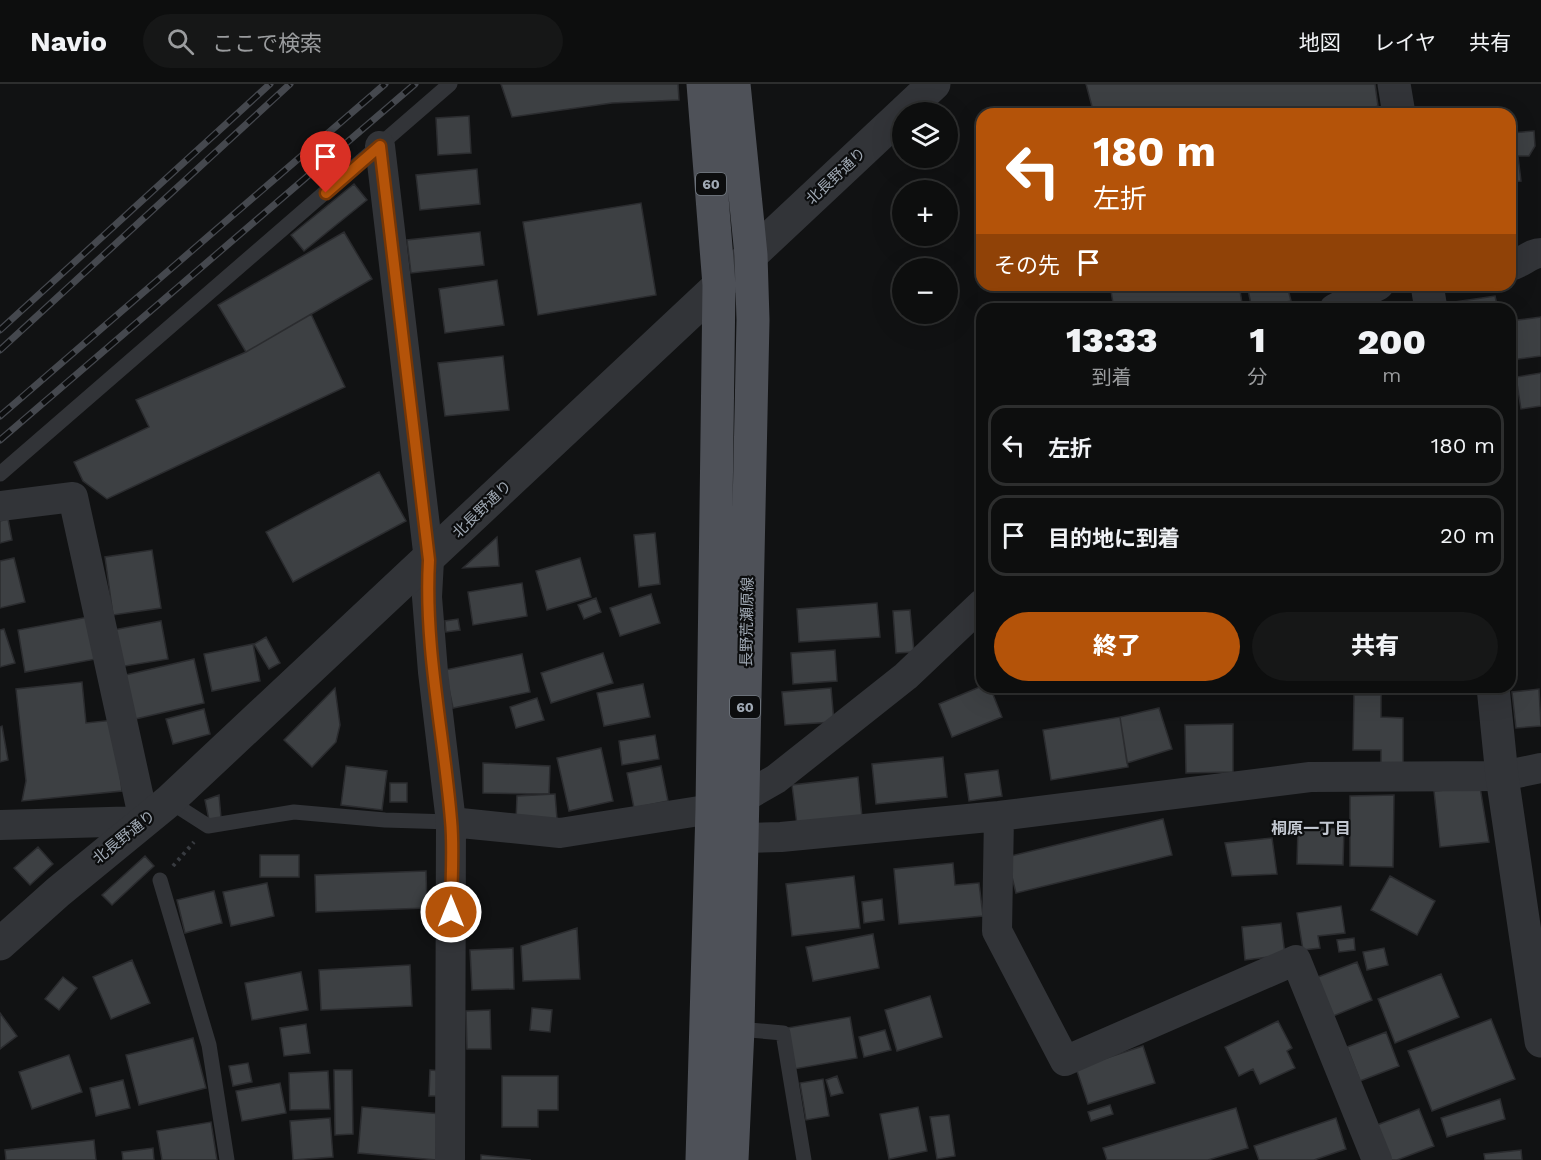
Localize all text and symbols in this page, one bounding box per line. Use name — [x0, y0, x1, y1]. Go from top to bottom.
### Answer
search box — [143, 14, 563, 68]
text: Navio — [30, 25, 107, 58]
icon: search — [164, 25, 197, 58]
text: 地図 — [1299, 30, 1341, 55]
text: レイヤ — [1374, 30, 1436, 55]
text: 共有 — [1469, 30, 1511, 55]
text: ここで検索 — [212, 31, 322, 56]
map controls — [892, 102, 958, 324]
button: layers — [892, 102, 958, 168]
text: 180 m — [1093, 127, 1216, 176]
pin — [300, 131, 351, 193]
icon: left — [994, 132, 1072, 210]
icon: arrive — [309, 140, 342, 173]
street label: 北長野通り — [802, 144, 870, 208]
road number: 60 — [696, 173, 726, 195]
button: + — [892, 180, 958, 246]
text: 左折 — [1093, 183, 1147, 215]
icon: arrive — [1072, 246, 1105, 279]
text: その先 — [994, 253, 1060, 278]
button: − — [892, 258, 958, 324]
text: 13:33 — [1066, 319, 1157, 361]
text: 1 — [1249, 319, 1266, 361]
text: 200 — [1357, 321, 1426, 363]
text: m — [1382, 363, 1401, 387]
text: 到着 — [1092, 365, 1132, 389]
text: 分 — [1247, 365, 1267, 389]
icon: left — [997, 429, 1030, 462]
text: 180 m — [1431, 433, 1495, 458]
text: 左折 — [1048, 436, 1092, 461]
street label: 北長野通り — [449, 476, 515, 542]
icon: arrive — [997, 519, 1030, 552]
text: 20 m — [1440, 523, 1495, 548]
text: 目的地に到着 — [1048, 526, 1180, 551]
street label: 長野荒瀬原線 — [737, 577, 757, 667]
button: 終了 — [994, 612, 1240, 681]
button: 共有 — [1252, 612, 1498, 681]
road number: 60 — [730, 696, 760, 718]
street label: 北長野通り — [89, 806, 159, 868]
district label: 桐原一丁目 — [1271, 819, 1351, 838]
position arrow — [419, 880, 483, 944]

